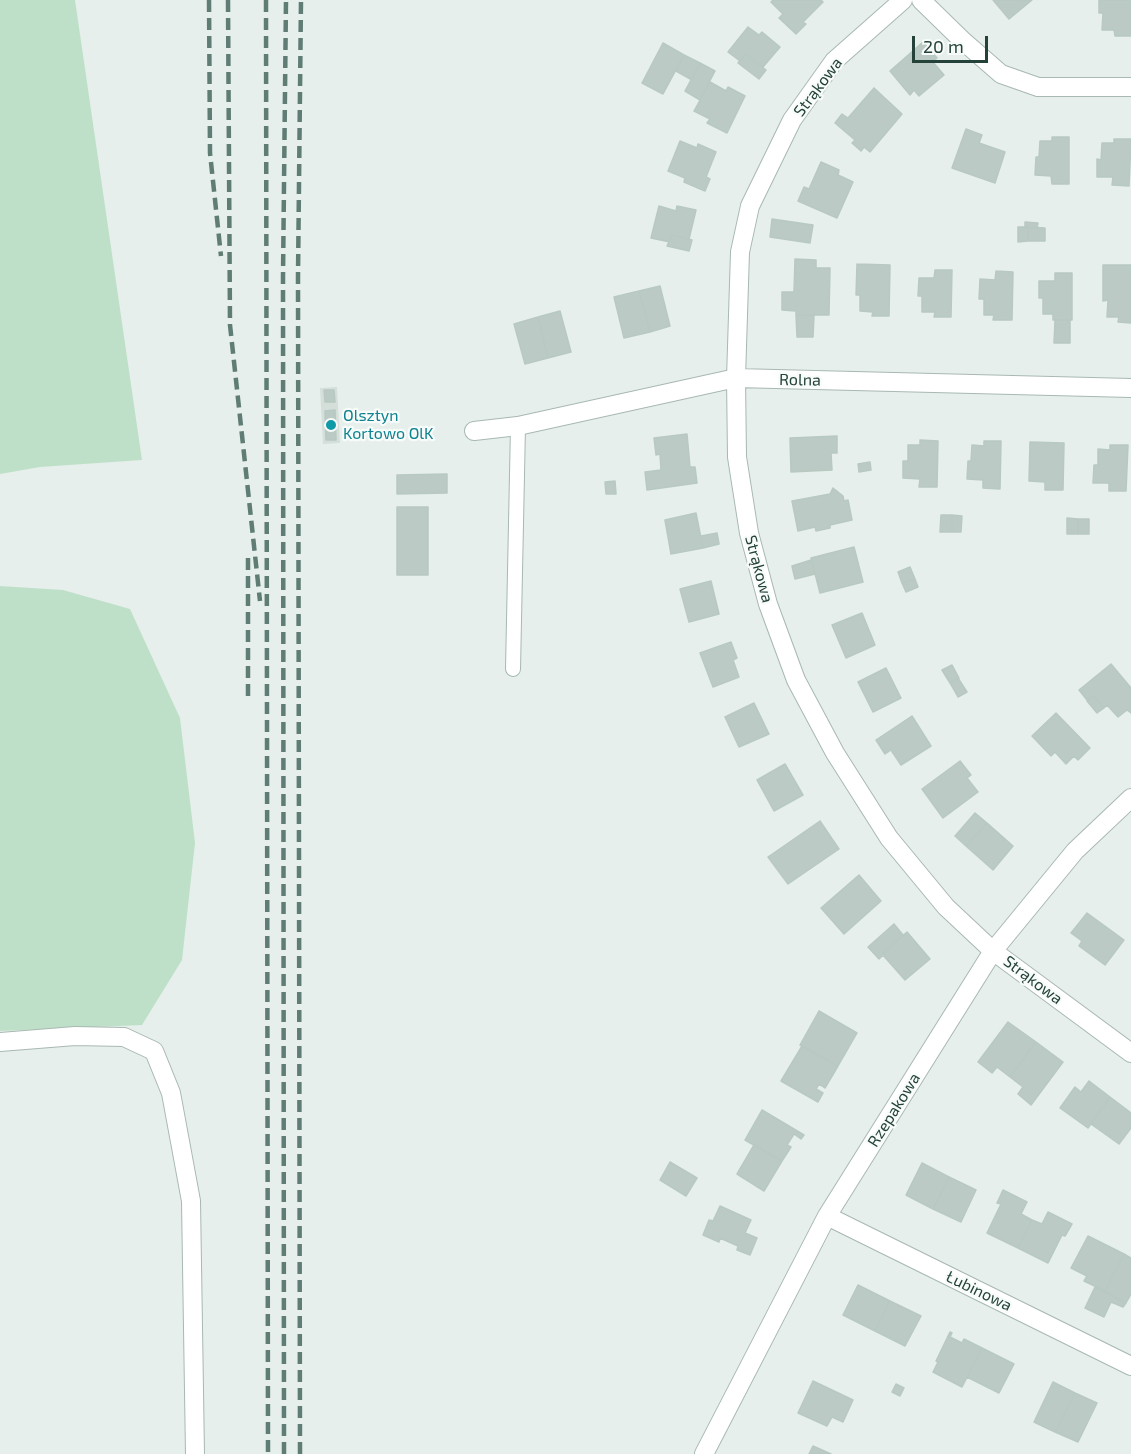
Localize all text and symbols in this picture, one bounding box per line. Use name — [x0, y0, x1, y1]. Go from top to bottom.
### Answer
scale bar — [915, 24, 992, 62]
text: 20 m — [923, 35, 964, 57]
street label: Strąkowa — [790, 54, 846, 120]
street label: Rolna — [779, 370, 821, 390]
place label: Olsztyn Kortowo OlK — [343, 406, 434, 444]
marker: Olsztyn Kortowo OlK — [324, 418, 338, 432]
street label: Strąkowa — [741, 533, 777, 605]
street label: Strąkowa — [1000, 952, 1066, 1008]
street label: Rzepakowa — [864, 1069, 924, 1151]
street label: Łubinowa — [943, 1267, 1015, 1315]

